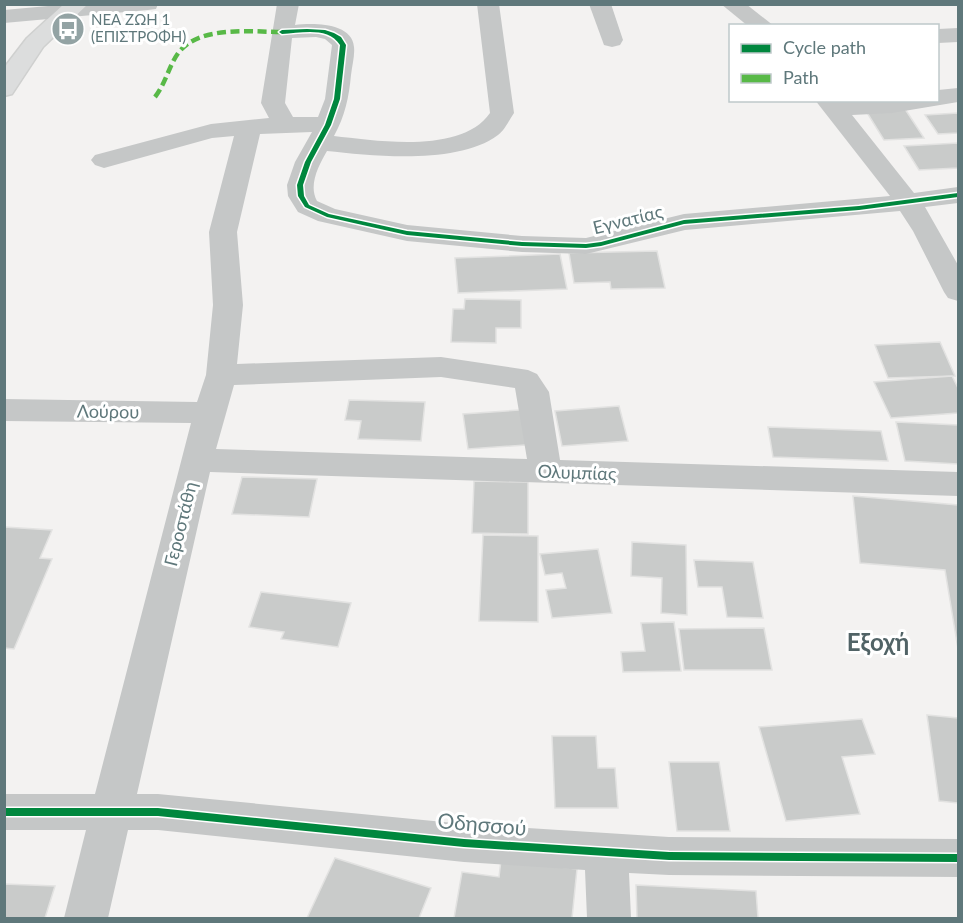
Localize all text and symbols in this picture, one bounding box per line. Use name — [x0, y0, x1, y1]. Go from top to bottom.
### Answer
place label: ΝΕΑ ΖΩΗ 1 (ΕΠΙΣΤΡΟΦΗ) — [91, 10, 186, 45]
bus stop icon: ΝΕΑ ΖΩΗ 1 (ΕΠΙΣΤΡΟΦΗ) — [50, 11, 86, 47]
legend — [729, 24, 939, 102]
text: Cycle path — [783, 36, 866, 58]
text: Path — [783, 66, 819, 88]
street label: Εγνατίας — [590, 200, 666, 238]
street label: Λούρου — [77, 399, 139, 423]
street label: Ολυμπίας — [537, 460, 617, 484]
street label: Γεροστάθη — [159, 479, 201, 568]
district label: Εξοχή — [847, 627, 909, 656]
street label: Οδησσού — [437, 807, 528, 840]

